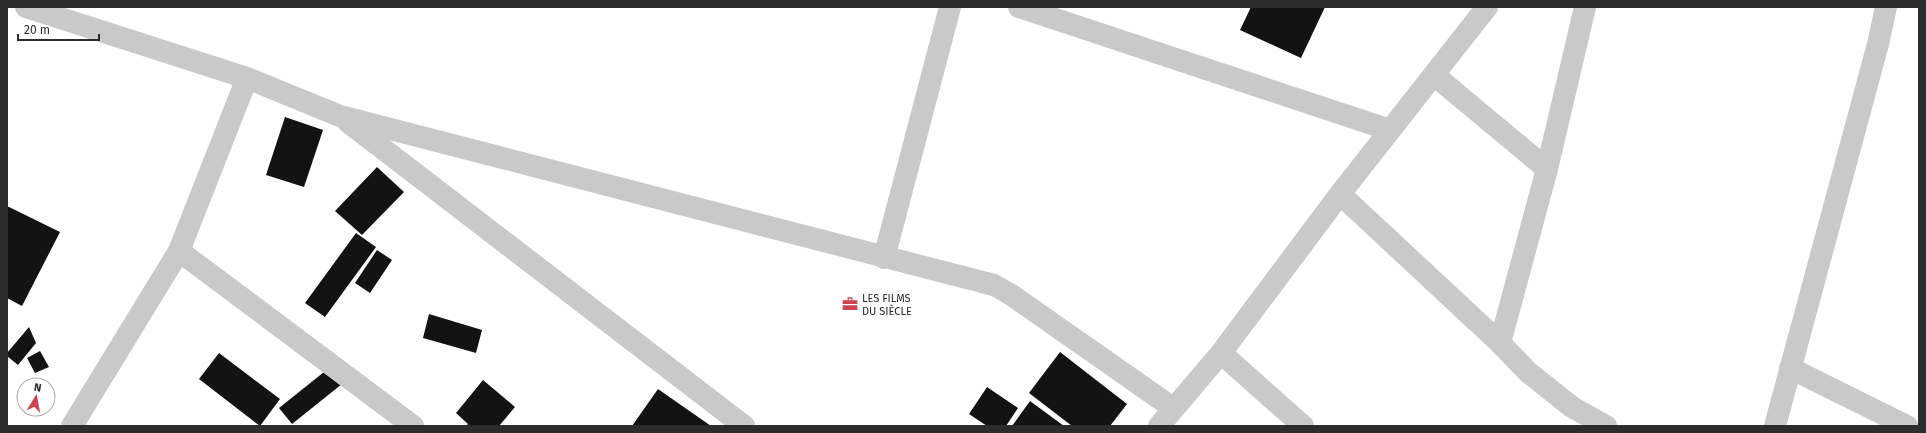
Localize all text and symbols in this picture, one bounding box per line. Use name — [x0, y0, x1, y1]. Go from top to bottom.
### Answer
scale bar — [18, 16, 99, 42]
text: 20 m — [24, 23, 50, 37]
place label: LES FILMS DU SIÈCLE — [862, 292, 912, 318]
office icon: LES FILMS DU SIÈCLE — [841, 295, 859, 313]
north arrow — [16, 377, 56, 417]
text: N — [33, 381, 42, 395]

